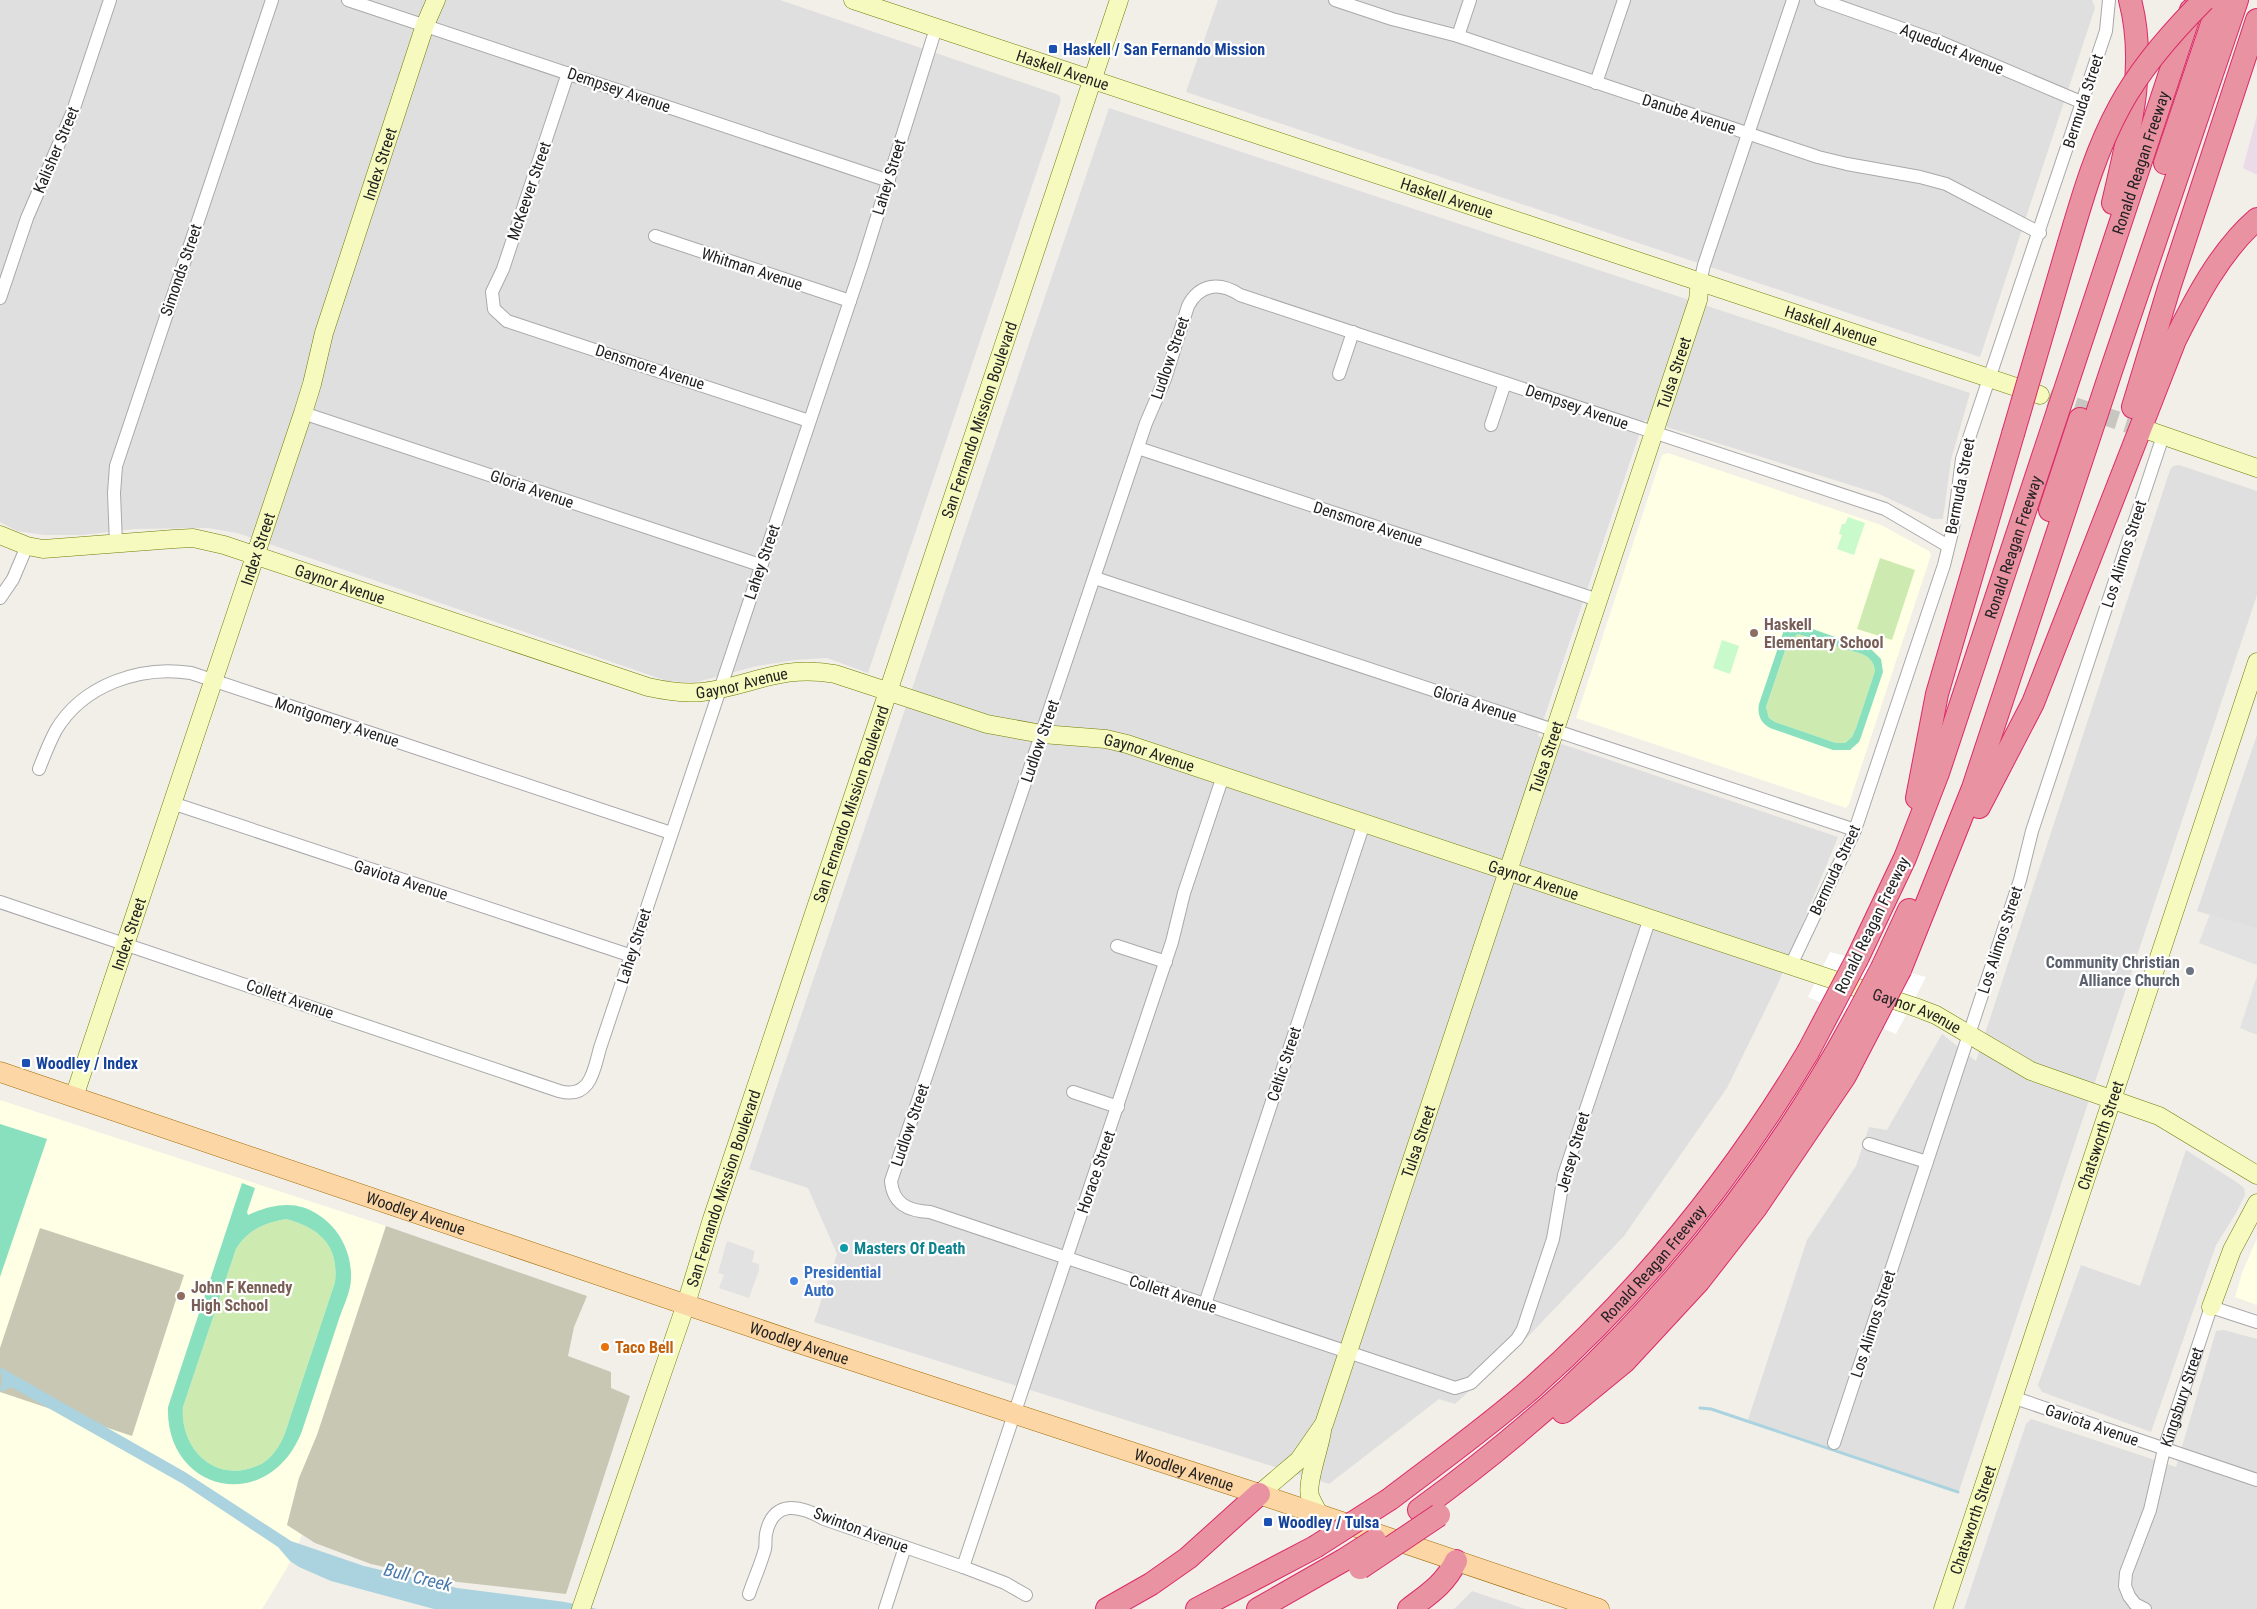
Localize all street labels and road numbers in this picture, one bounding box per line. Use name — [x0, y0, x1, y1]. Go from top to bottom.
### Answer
street label: Aqueduct Avenue — [1897, 20, 2007, 78]
street label: Haskell Avenue — [1014, 46, 1111, 94]
street label: Bermuda Street — [2059, 51, 2107, 150]
street label: Dempsey Avenue — [565, 63, 673, 117]
street label: Ronald Reagan Freeway — [2108, 88, 2173, 237]
street label: Danube Avenue — [1640, 90, 1738, 138]
street label: Kalisher Street — [29, 104, 83, 196]
street label: Index Street — [359, 125, 400, 203]
street label: Lahey Street — [868, 137, 910, 217]
street label: McKeever Street — [503, 139, 555, 243]
street label: Haskell Avenue — [1398, 173, 1496, 222]
street label: Simonds Street — [156, 221, 206, 319]
street label: Whitman Avenue — [699, 244, 805, 294]
street label: Haskell Avenue — [1782, 301, 1880, 350]
street label: Ludlow Street — [1147, 314, 1193, 402]
street label: San Fernando Mission Boulevard — [937, 319, 1020, 521]
street label: Tulsa Street — [1653, 334, 1695, 412]
street label: Densmore Avenue — [593, 340, 707, 394]
street label: Dempsey Avenue — [1523, 380, 1631, 434]
street label: Bermuda Street — [1941, 436, 1979, 536]
street label: Gloria Avenue — [488, 466, 576, 512]
street label: Ronald Reagan Freeway — [1980, 473, 2046, 621]
street label: Densmore Avenue — [1311, 497, 1425, 551]
street label: Los Alimos Street — [2098, 498, 2150, 610]
street label: Index Street — [237, 510, 279, 588]
street label: Lahey Street — [740, 522, 784, 602]
street label: Gaynor Avenue — [292, 560, 388, 608]
street label: Gaynor Avenue — [695, 663, 789, 702]
street label: Gloria Avenue — [1431, 682, 1519, 726]
street label: Montgomery Avenue — [272, 693, 402, 751]
street label: Ludlow Street — [1017, 697, 1063, 785]
street label: San Fernando Mission Boulevard — [809, 703, 892, 905]
street label: Tulsa Street — [1525, 718, 1567, 796]
street label: Gaynor Avenue — [1102, 729, 1197, 775]
street label: Bermuda Street — [1806, 821, 1864, 918]
street label: Ronald Reagan Freeway — [1831, 853, 1913, 996]
street label: Gaviota Avenue — [352, 856, 450, 904]
street label: Gaynor Avenue — [1486, 856, 1581, 904]
street label: Los Alimos Street — [1974, 884, 2026, 996]
street label: Index Street — [108, 895, 150, 973]
street label: Lahey Street — [613, 906, 655, 986]
street label: Collett Avenue — [244, 975, 336, 1023]
street label: Gaynor Avenue — [1870, 984, 1965, 1037]
street label: Celtic Street — [1263, 1024, 1305, 1104]
street label: Chatsworth Street — [2073, 1078, 2127, 1192]
street label: Ludlow Street — [887, 1081, 933, 1169]
street label: San Fernando Mission Boulevard — [682, 1087, 764, 1289]
street label: Tulsa Street — [1397, 1103, 1439, 1180]
street label: Jersey Street — [1552, 1109, 1594, 1194]
street label: Horace Street — [1073, 1128, 1119, 1216]
street label: Woodley Avenue — [364, 1187, 468, 1239]
street label: Ronald Reagan Freeway — [1597, 1201, 1709, 1326]
street label: Los Alimos Street — [1847, 1268, 1899, 1380]
street label: Collett Avenue — [1127, 1271, 1219, 1317]
street label: Woodley Avenue — [747, 1317, 851, 1368]
street label: Kingsbury Street — [2156, 1344, 2207, 1449]
street label: Gaviota Avenue — [2043, 1400, 2141, 1450]
street label: Woodley Avenue — [1132, 1444, 1236, 1495]
street label: Chatsworth Street — [1946, 1462, 2000, 1577]
street label: Swinton Avenue — [811, 1503, 911, 1557]

